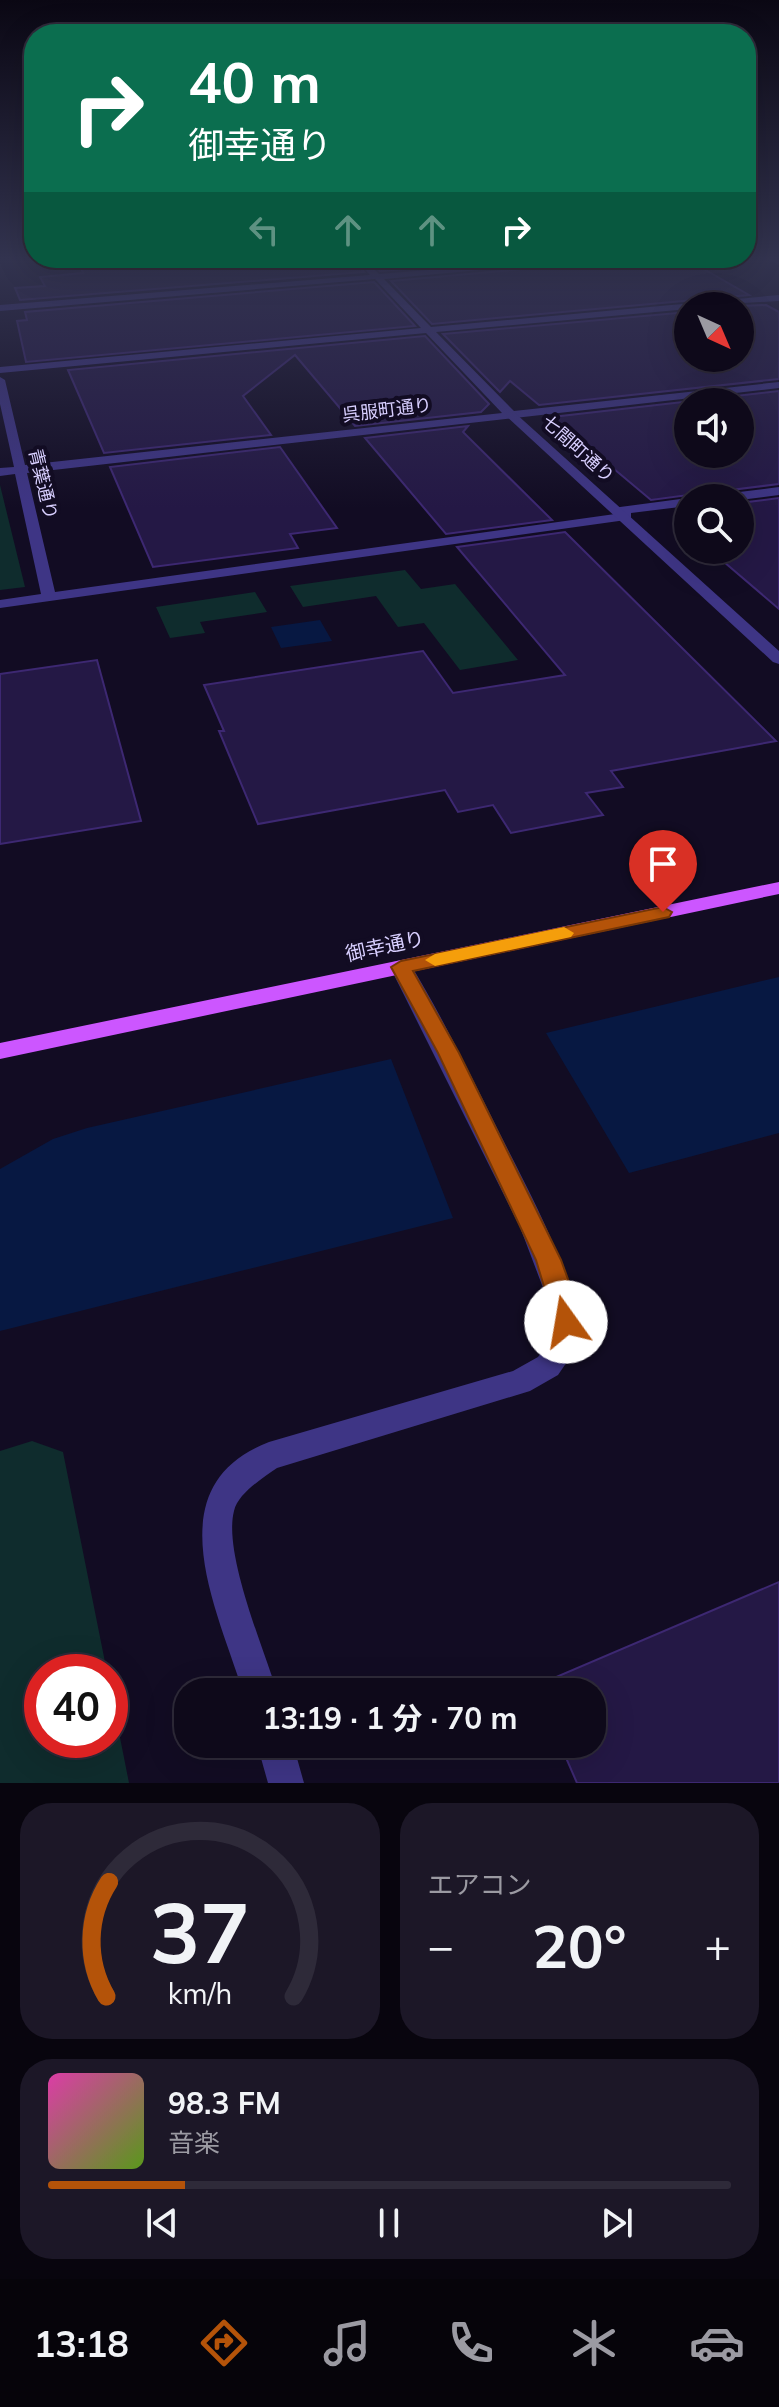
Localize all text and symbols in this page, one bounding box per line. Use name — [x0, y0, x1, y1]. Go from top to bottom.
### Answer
text: 40 m — [188, 47, 321, 117]
icon: right — [56, 56, 160, 160]
text: 御幸通り — [188, 122, 332, 167]
icon: left — [242, 208, 286, 252]
icon: ahead — [326, 208, 370, 252]
icon: ahead — [410, 208, 454, 252]
icon: right — [494, 208, 538, 252]
north arrow — [674, 292, 754, 372]
map controls — [674, 292, 754, 564]
button: sound — [674, 388, 754, 468]
street label: 呉服町通り — [341, 393, 433, 426]
street label: 七間町通り — [537, 410, 619, 487]
street label: 青葉通り — [24, 446, 63, 522]
button: search — [674, 484, 754, 564]
pin — [629, 830, 697, 912]
icon: arrive — [641, 842, 685, 886]
street label: 御幸通り — [343, 925, 427, 966]
position arrow — [524, 1280, 608, 1364]
speed limit sign: 40 — [24, 1654, 128, 1758]
text: 13:19 · 1 分 · 70 m — [263, 1699, 517, 1737]
text: エアコン — [428, 1868, 532, 1901]
text: 37 — [150, 1879, 250, 1984]
text: 20° — [532, 1908, 627, 1983]
text: − — [428, 1918, 454, 1973]
text: + — [705, 1918, 731, 1973]
text: km/h — [167, 1975, 232, 2011]
text: 98.3 FM — [168, 2084, 281, 2122]
text: 音楽 — [168, 2126, 220, 2159]
icon: previous — [140, 2201, 184, 2245]
icon: pause — [367, 2201, 411, 2245]
icon: next — [595, 2201, 639, 2245]
icon: directions — [196, 2315, 252, 2371]
icon: music — [319, 2315, 375, 2371]
icon: phone — [443, 2315, 499, 2371]
icon: climate — [566, 2315, 622, 2371]
icon: car — [689, 2315, 745, 2371]
text: 13:18 — [34, 2321, 129, 2366]

